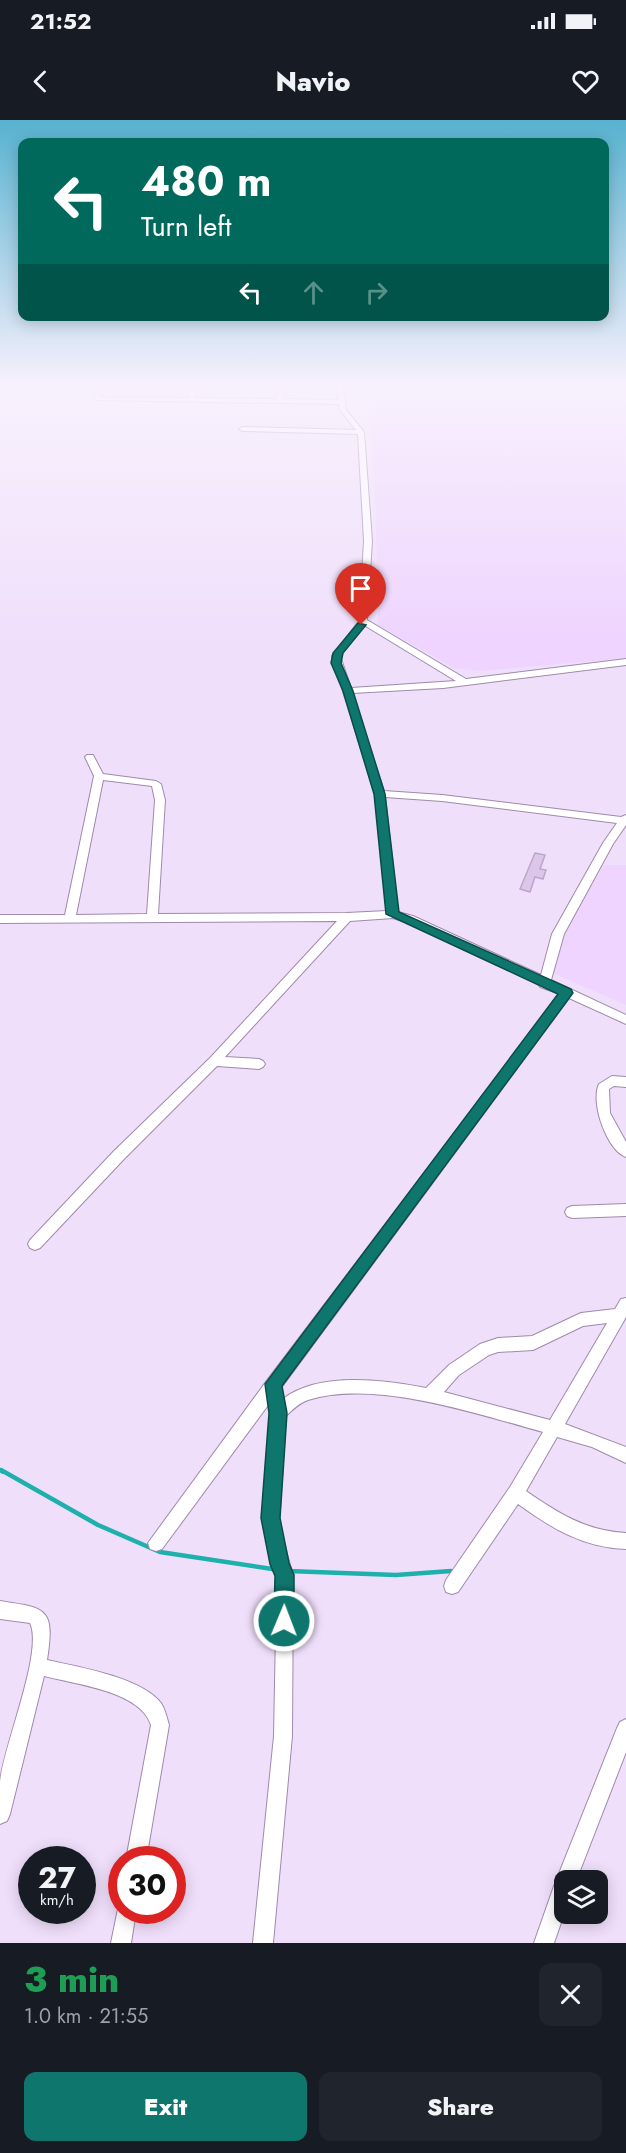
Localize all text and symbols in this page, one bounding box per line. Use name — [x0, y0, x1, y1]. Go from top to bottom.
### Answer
text: 21:52 — [30, 5, 91, 37]
text: Navio — [275, 62, 351, 101]
icon: back — [24, 65, 57, 98]
icon: heart — [569, 65, 602, 98]
text: 480 m — [141, 151, 272, 212]
icon: left — [42, 162, 120, 240]
text: Turn left — [141, 207, 231, 246]
icon: left — [234, 276, 267, 309]
icon: ahead — [297, 276, 330, 309]
icon: right — [360, 276, 393, 309]
pin — [335, 563, 386, 625]
icon: arrive — [344, 572, 377, 605]
position arrow — [252, 1589, 316, 1653]
speed limit sign: 30 — [108, 1846, 186, 1924]
text: 27 — [38, 1856, 76, 1899]
map controls — [554, 1870, 608, 1924]
button: layers — [554, 1870, 608, 1924]
text: km/h — [40, 1889, 74, 1911]
text: 3 min — [24, 1953, 119, 2005]
button: close — [539, 1963, 602, 2026]
text: 1.0 km · 21:55 — [24, 2002, 148, 2031]
button: Exit — [24, 2072, 307, 2141]
button: Share — [319, 2072, 602, 2141]

